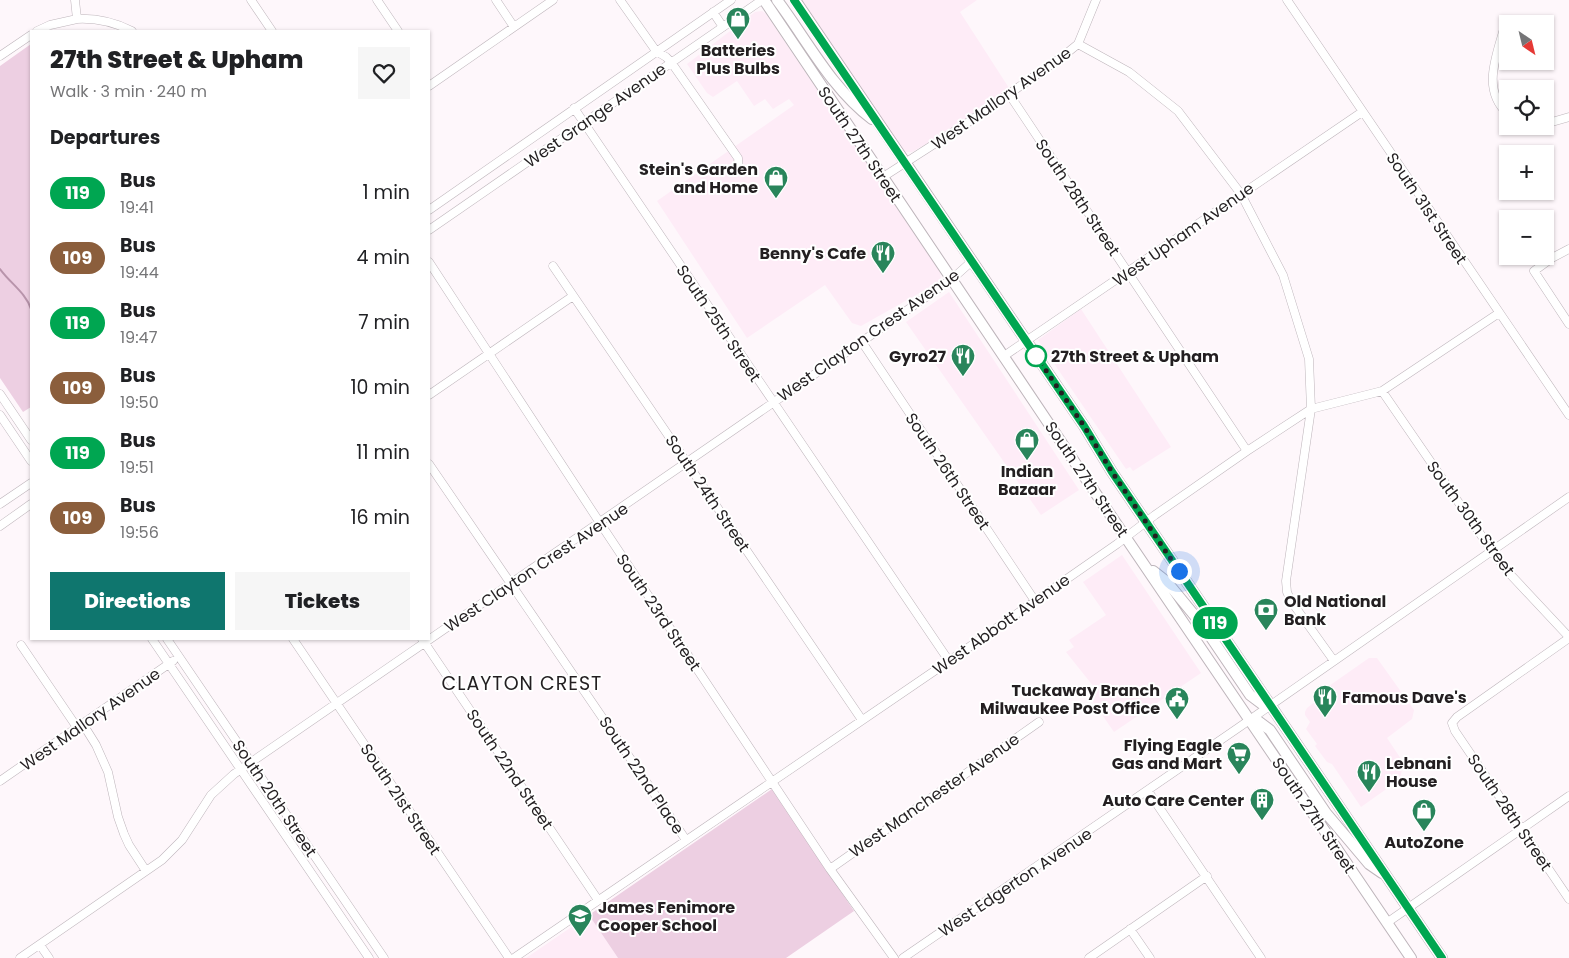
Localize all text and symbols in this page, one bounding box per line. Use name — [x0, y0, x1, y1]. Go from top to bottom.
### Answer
shop icon: Batteries Plus Bulbs — [725, 6, 751, 40]
north arrow — [1499, 15, 1554, 70]
map controls — [1499, 15, 1554, 265]
place label: Batteries Plus Bulbs — [696, 39, 780, 80]
street label: West Mallory Avenue — [927, 41, 1076, 155]
text: 27th Street & Upham — [50, 43, 303, 76]
button: heart — [358, 47, 410, 99]
street label: West Grange Avenue — [520, 58, 671, 173]
text: Walk · 3 min · 240 m — [50, 80, 207, 103]
button: locate — [1499, 80, 1554, 135]
street label: South 27th Street — [812, 82, 907, 207]
text: Departures — [50, 124, 160, 151]
street label: South 28th Street — [1030, 134, 1125, 261]
button: + — [1499, 145, 1554, 200]
street label: South 31st Street — [1381, 148, 1473, 269]
place label: Stein's Garden and Home — [639, 158, 758, 199]
shop icon: Stein's Garden and Home — [763, 165, 789, 199]
text: Bus — [120, 167, 156, 194]
street label: West Upham Avenue — [1108, 177, 1259, 292]
text: 1 min — [362, 179, 410, 206]
text: 119 — [65, 180, 90, 205]
text: 19:41 — [120, 196, 154, 219]
button: − — [1499, 210, 1554, 265]
text: Bus — [120, 232, 156, 259]
restaurant icon: Benny's Cafe — [870, 240, 896, 274]
place label: Benny's Cafe — [759, 242, 866, 265]
text: 4 min — [357, 244, 410, 271]
text: 109 — [63, 245, 92, 270]
street label: South 25th Street — [671, 260, 766, 386]
text: 19:44 — [120, 261, 159, 284]
street label: West Clayton Crest Avenue — [773, 264, 964, 407]
text: Bus — [120, 297, 156, 324]
text: 7 min — [358, 309, 410, 336]
text: 119 — [65, 310, 90, 335]
text: 19:47 — [120, 326, 157, 349]
restaurant icon: Gyro27 — [950, 343, 976, 377]
place label: Gyro27 — [889, 345, 946, 368]
marker: 27th Street & Upham — [1025, 345, 1047, 367]
place label: 27th Street & Upham — [1051, 345, 1219, 368]
text: Bus — [120, 362, 156, 389]
text: 10 min — [351, 374, 410, 401]
text: 109 — [63, 375, 92, 400]
text: 19:50 — [120, 391, 159, 414]
street label: South 26th Street — [900, 408, 995, 535]
street label: South 27th Street — [1039, 417, 1134, 542]
text: Bus — [120, 427, 156, 454]
shop icon: Indian Bazaar — [1014, 427, 1040, 461]
street label: South 24th Street — [660, 430, 755, 557]
text: 11 min — [356, 439, 410, 466]
text: 119 — [65, 440, 90, 465]
text: 19:51 — [120, 456, 154, 479]
street label: South 30th Street — [1421, 456, 1520, 581]
place label: Indian Bazaar — [998, 460, 1056, 501]
text: Bus — [120, 492, 156, 519]
street label: West Clayton Crest Avenue — [440, 497, 633, 638]
text: 16 min — [350, 504, 410, 531]
text: 109 — [63, 505, 92, 530]
text: 19:56 — [120, 521, 159, 544]
street label: South 23rd Street — [611, 549, 706, 676]
your location — [1167, 559, 1192, 584]
street label: West Abbott Avenue — [928, 568, 1075, 680]
button: Directions — [50, 572, 225, 630]
button: Tickets — [235, 572, 410, 630]
place label: Old National Bank — [1284, 590, 1386, 631]
bank icon: Old National Bank — [1253, 597, 1279, 631]
line badge: 119 — [1186, 607, 1244, 639]
text: 119 — [1203, 610, 1227, 635]
street label: West Mallory Avenue — [16, 662, 165, 776]
district label: CLAYTON CREST — [442, 670, 602, 697]
place label: Tuckaway Branch Milwaukee Post Office — [980, 679, 1160, 720]
restaurant icon: Famous Dave's — [1312, 684, 1338, 718]
public building icon: Tuckaway Branch Milwaukee Post Office — [1164, 686, 1190, 720]
place label: Famous Dave's — [1342, 686, 1467, 709]
street label: South 22nd Street — [461, 704, 559, 834]
street label: South 22nd Place — [594, 712, 690, 839]
street label: West Manchester Avenue — [845, 728, 1024, 863]
place label: Flying Eagle Gas and Mart — [1112, 734, 1222, 775]
street label: South 20th Street — [227, 735, 322, 861]
street label: South 21st Street — [355, 739, 447, 860]
supermarket icon: Flying Eagle Gas and Mart — [1226, 741, 1252, 775]
street label: South 28th Street — [1462, 749, 1557, 876]
place label: Lebnani House — [1386, 752, 1452, 793]
street label: South 27th Street — [1266, 753, 1361, 878]
restaurant icon: Lebnani House — [1356, 759, 1382, 793]
building icon: Auto Care Center — [1249, 787, 1275, 821]
place label: Auto Care Center — [1102, 789, 1244, 812]
shop icon: AutoZone — [1411, 798, 1437, 832]
street label: West Edgerton Avenue — [934, 822, 1097, 942]
place label: AutoZone — [1384, 831, 1464, 854]
place label: James Fenimore Cooper School — [598, 896, 735, 937]
school or university icon: James Fenimore Cooper School — [567, 903, 593, 937]

